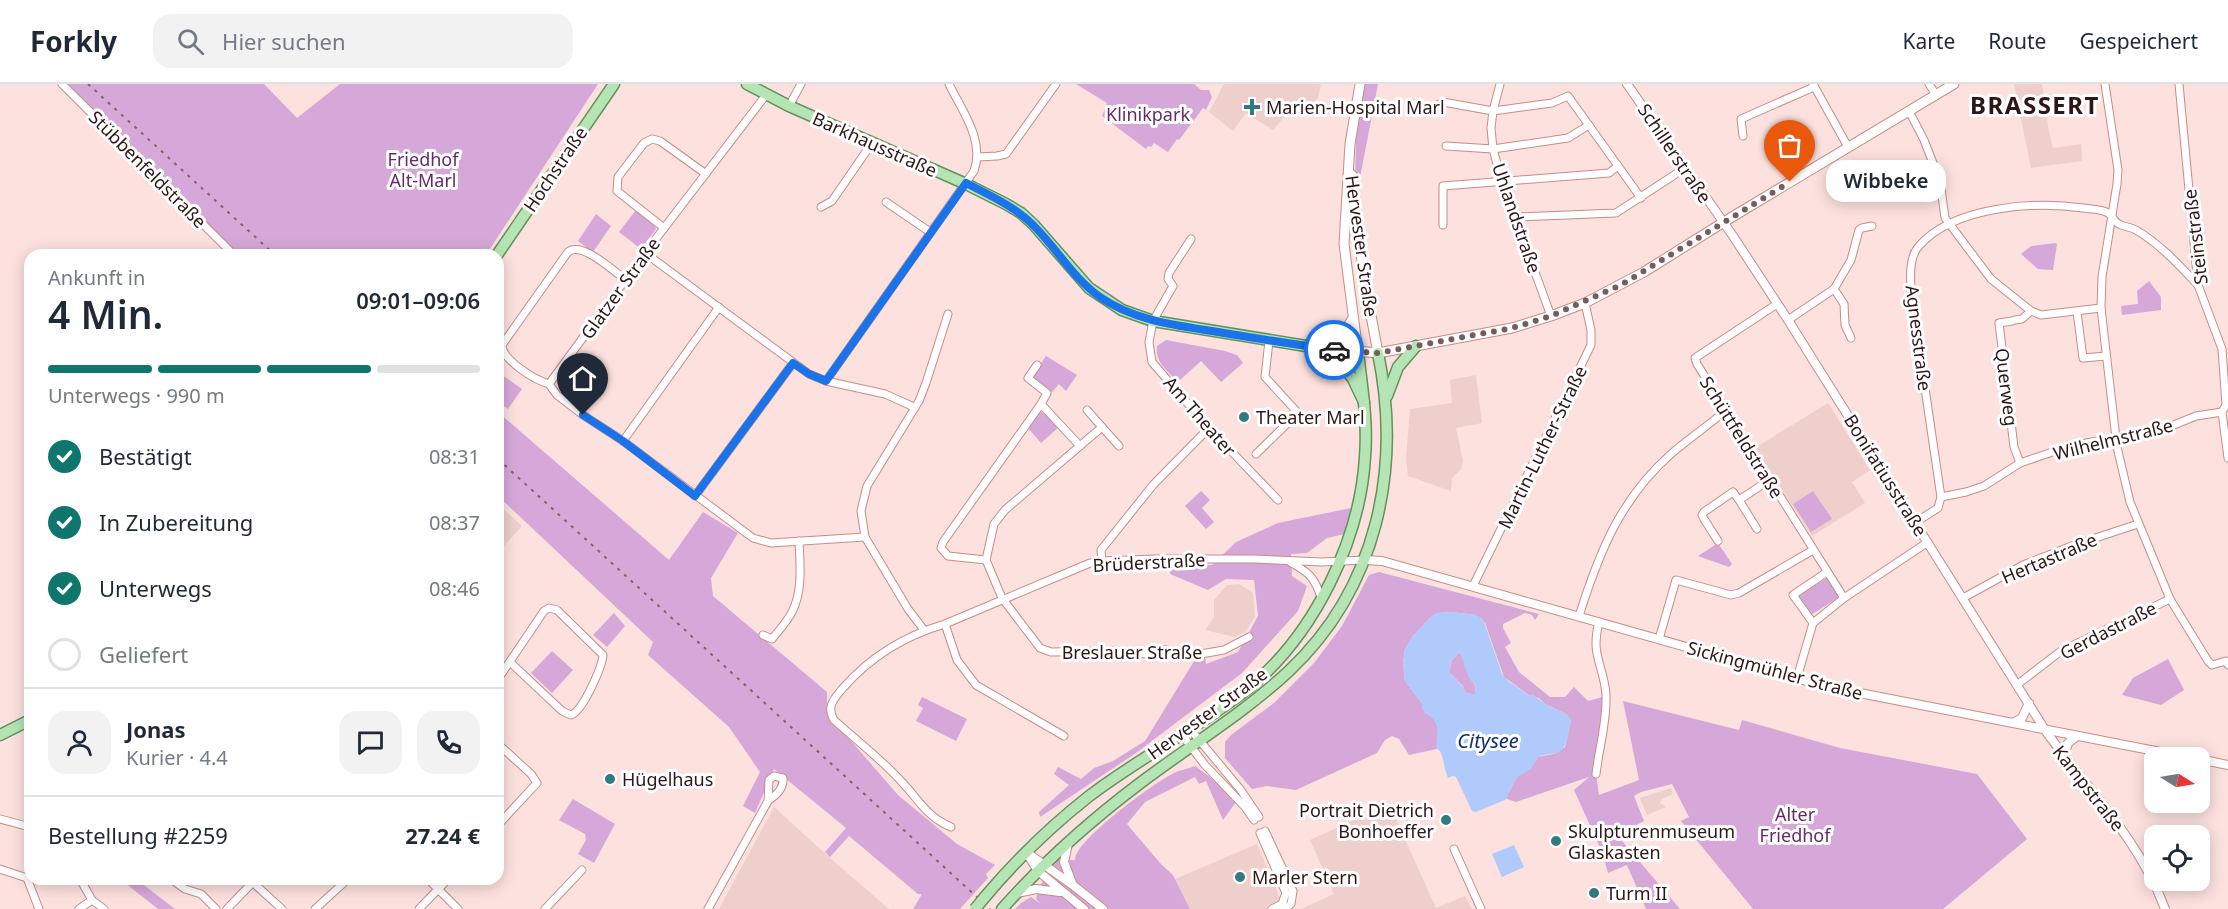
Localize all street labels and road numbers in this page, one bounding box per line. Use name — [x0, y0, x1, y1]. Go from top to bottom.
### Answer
street label: Schillerstraße — [1633, 99, 1717, 207]
street label: Stübbenfeldstraße — [84, 105, 212, 233]
street label: Barkhausstraße — [809, 106, 941, 182]
street label: Hochstraße — [518, 122, 592, 216]
street label: Uhlandstraße — [1487, 160, 1547, 276]
street label: Hervester Straße — [1340, 174, 1384, 318]
street label: Steinstraße — [2177, 188, 2213, 286]
street label: Glatzer Straße — [575, 232, 665, 344]
street label: Agnesstraße — [1901, 284, 1937, 392]
street label: Querweg — [1990, 347, 2024, 427]
street label: Martin-Luther-Straße — [1492, 362, 1592, 532]
street label: Am Theater — [1159, 371, 1242, 461]
street label: Schüttfeldstraße — [1695, 371, 1789, 503]
street label: Bonifatiusstraße — [1839, 410, 1933, 540]
street label: Wilhelmstraße — [2051, 413, 2175, 465]
street label: Hertastraße — [1998, 527, 2100, 589]
street label: Brüderstraße — [1092, 547, 1206, 577]
street label: Gerdastraße — [2056, 595, 2160, 665]
street label: Sickingmühler Straße — [1685, 635, 1865, 705]
street label: Breslauer Straße — [1062, 640, 1202, 664]
street label: Hervester Straße — [1142, 661, 1272, 765]
street label: Kampstraße — [2048, 740, 2130, 836]

